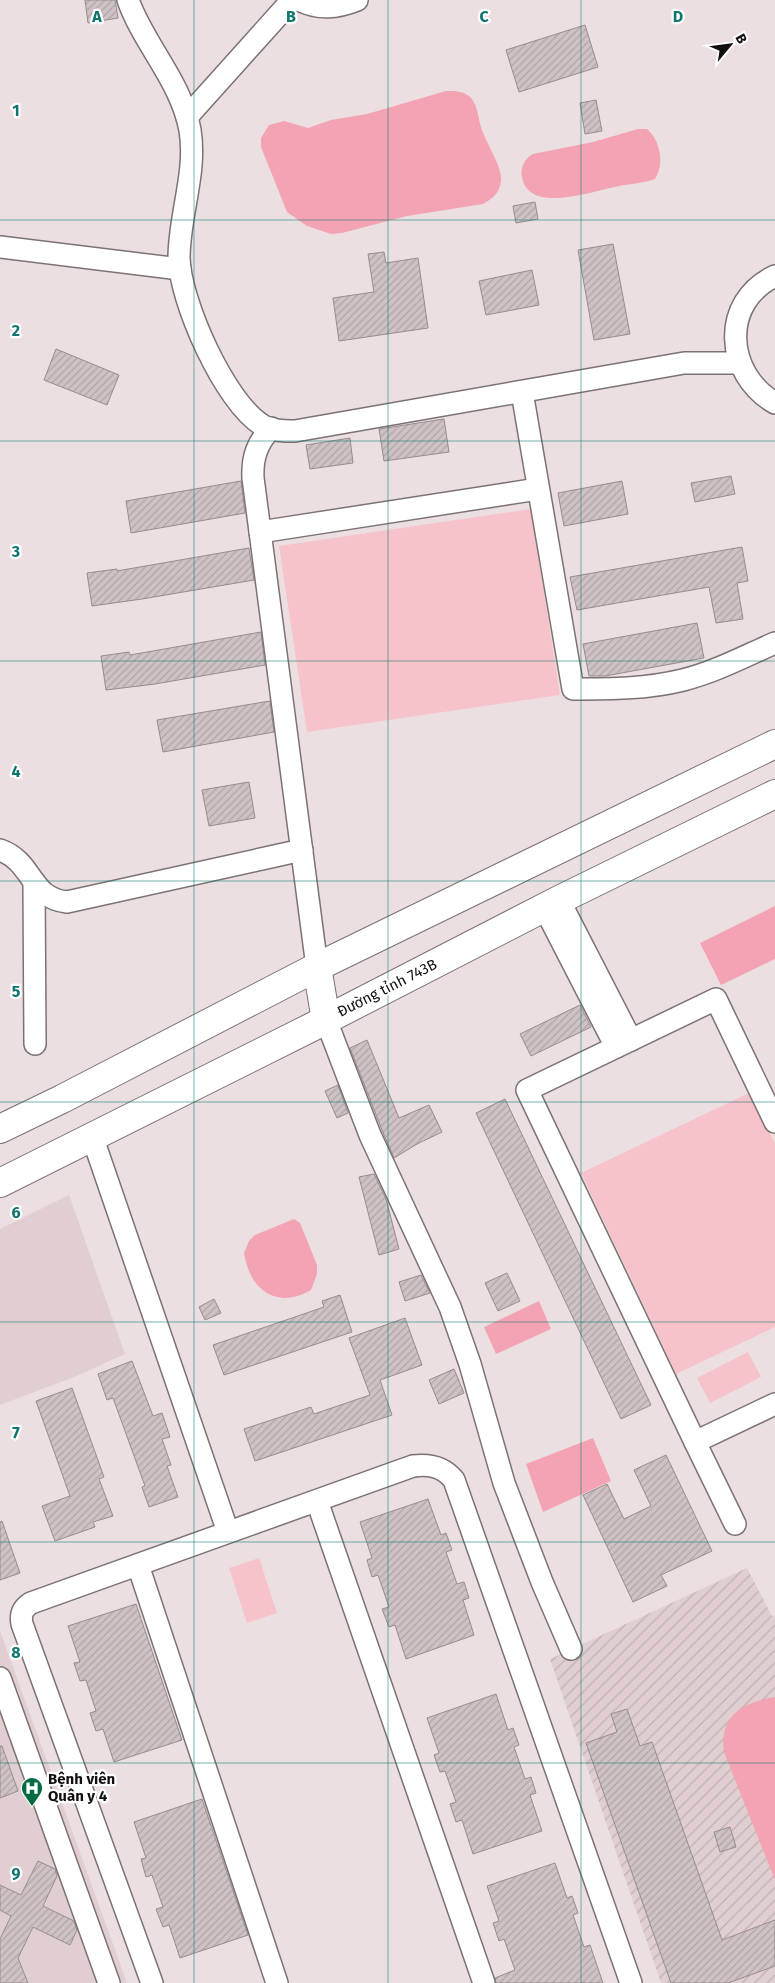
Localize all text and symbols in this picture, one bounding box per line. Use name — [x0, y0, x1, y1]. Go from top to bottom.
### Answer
text: A — [91, 7, 102, 26]
text: B — [286, 7, 296, 26]
text: C — [479, 7, 489, 26]
text: D — [673, 7, 683, 26]
north arrow — [705, 20, 755, 70]
text: B — [731, 31, 751, 47]
text: 1 — [12, 101, 20, 120]
text: 2 — [12, 321, 20, 340]
text: 3 — [11, 542, 20, 561]
text: 4 — [11, 762, 21, 781]
street label: Đường tỉnh 743B — [334, 955, 440, 1021]
text: 5 — [12, 982, 21, 1001]
text: 6 — [11, 1203, 21, 1222]
text: 7 — [12, 1423, 20, 1442]
text: 8 — [11, 1643, 21, 1662]
place label: Bệnh viên Quân y 4 — [48, 1770, 115, 1805]
hospital icon: Bệnh viên Quân y 4 — [20, 1776, 44, 1807]
text: 9 — [12, 1864, 21, 1883]

